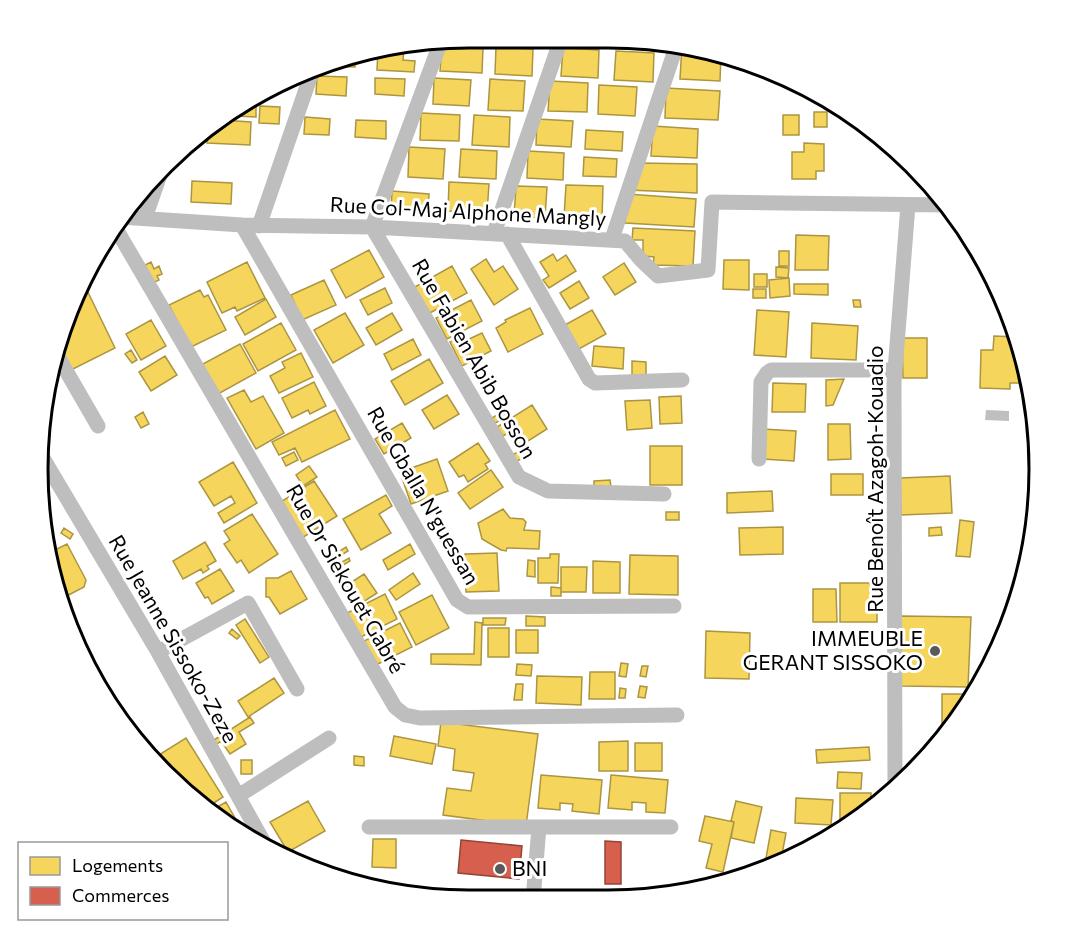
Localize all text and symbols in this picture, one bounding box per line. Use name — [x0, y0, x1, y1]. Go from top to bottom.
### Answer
street label: Rue Col-Maj Alphone Mangly — [329, 191, 607, 230]
street label: Rue Fabien Abib Bosson — [408, 254, 543, 463]
street label: Rue Benoît Azagoh-Kouadio — [862, 345, 887, 613]
street label: Rue Gballa N'guessan — [363, 402, 486, 589]
street label: Rue Dr Siekouet Gabré — [282, 479, 411, 677]
street label: Rue Jeanne Sissoko-Zeze — [105, 530, 244, 746]
place label: IMMEUBLE GERANT SISSOKO — [743, 625, 923, 674]
marker: IMMEUBLE GERANT SISSOKO — [928, 644, 942, 658]
legend — [18, 842, 228, 920]
text: Logements — [72, 854, 163, 876]
place label: BNI — [512, 855, 547, 880]
marker: BNI — [493, 862, 507, 876]
text: Commerces — [72, 884, 169, 906]

